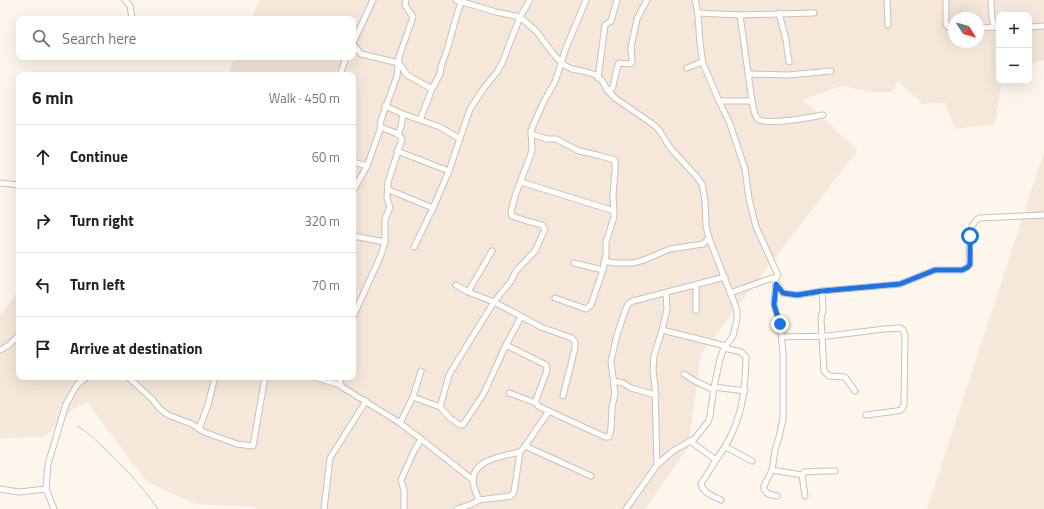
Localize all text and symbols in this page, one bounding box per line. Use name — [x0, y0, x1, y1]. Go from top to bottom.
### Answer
north arrow — [948, 12, 984, 48]
map controls — [996, 12, 1032, 84]
button: + — [996, 12, 1032, 48]
search box — [16, 16, 356, 60]
icon: search — [30, 27, 52, 49]
text: Search here — [62, 27, 136, 50]
button: − — [996, 48, 1032, 84]
text: 6 min — [32, 85, 73, 111]
text: Walk · 450 m — [269, 88, 340, 108]
text: Continue — [70, 145, 128, 168]
icon: ahead — [32, 146, 54, 168]
text: 60 m — [312, 147, 340, 167]
text: Turn right — [70, 209, 134, 232]
icon: right — [32, 210, 54, 232]
text: 320 m — [304, 211, 340, 231]
route start — [961, 227, 979, 245]
text: Turn left — [70, 273, 125, 296]
icon: left — [32, 274, 54, 296]
text: 70 m — [312, 275, 340, 295]
route end — [771, 315, 789, 333]
text: Arrive at destination — [70, 337, 203, 360]
icon: arrive — [32, 338, 54, 360]

